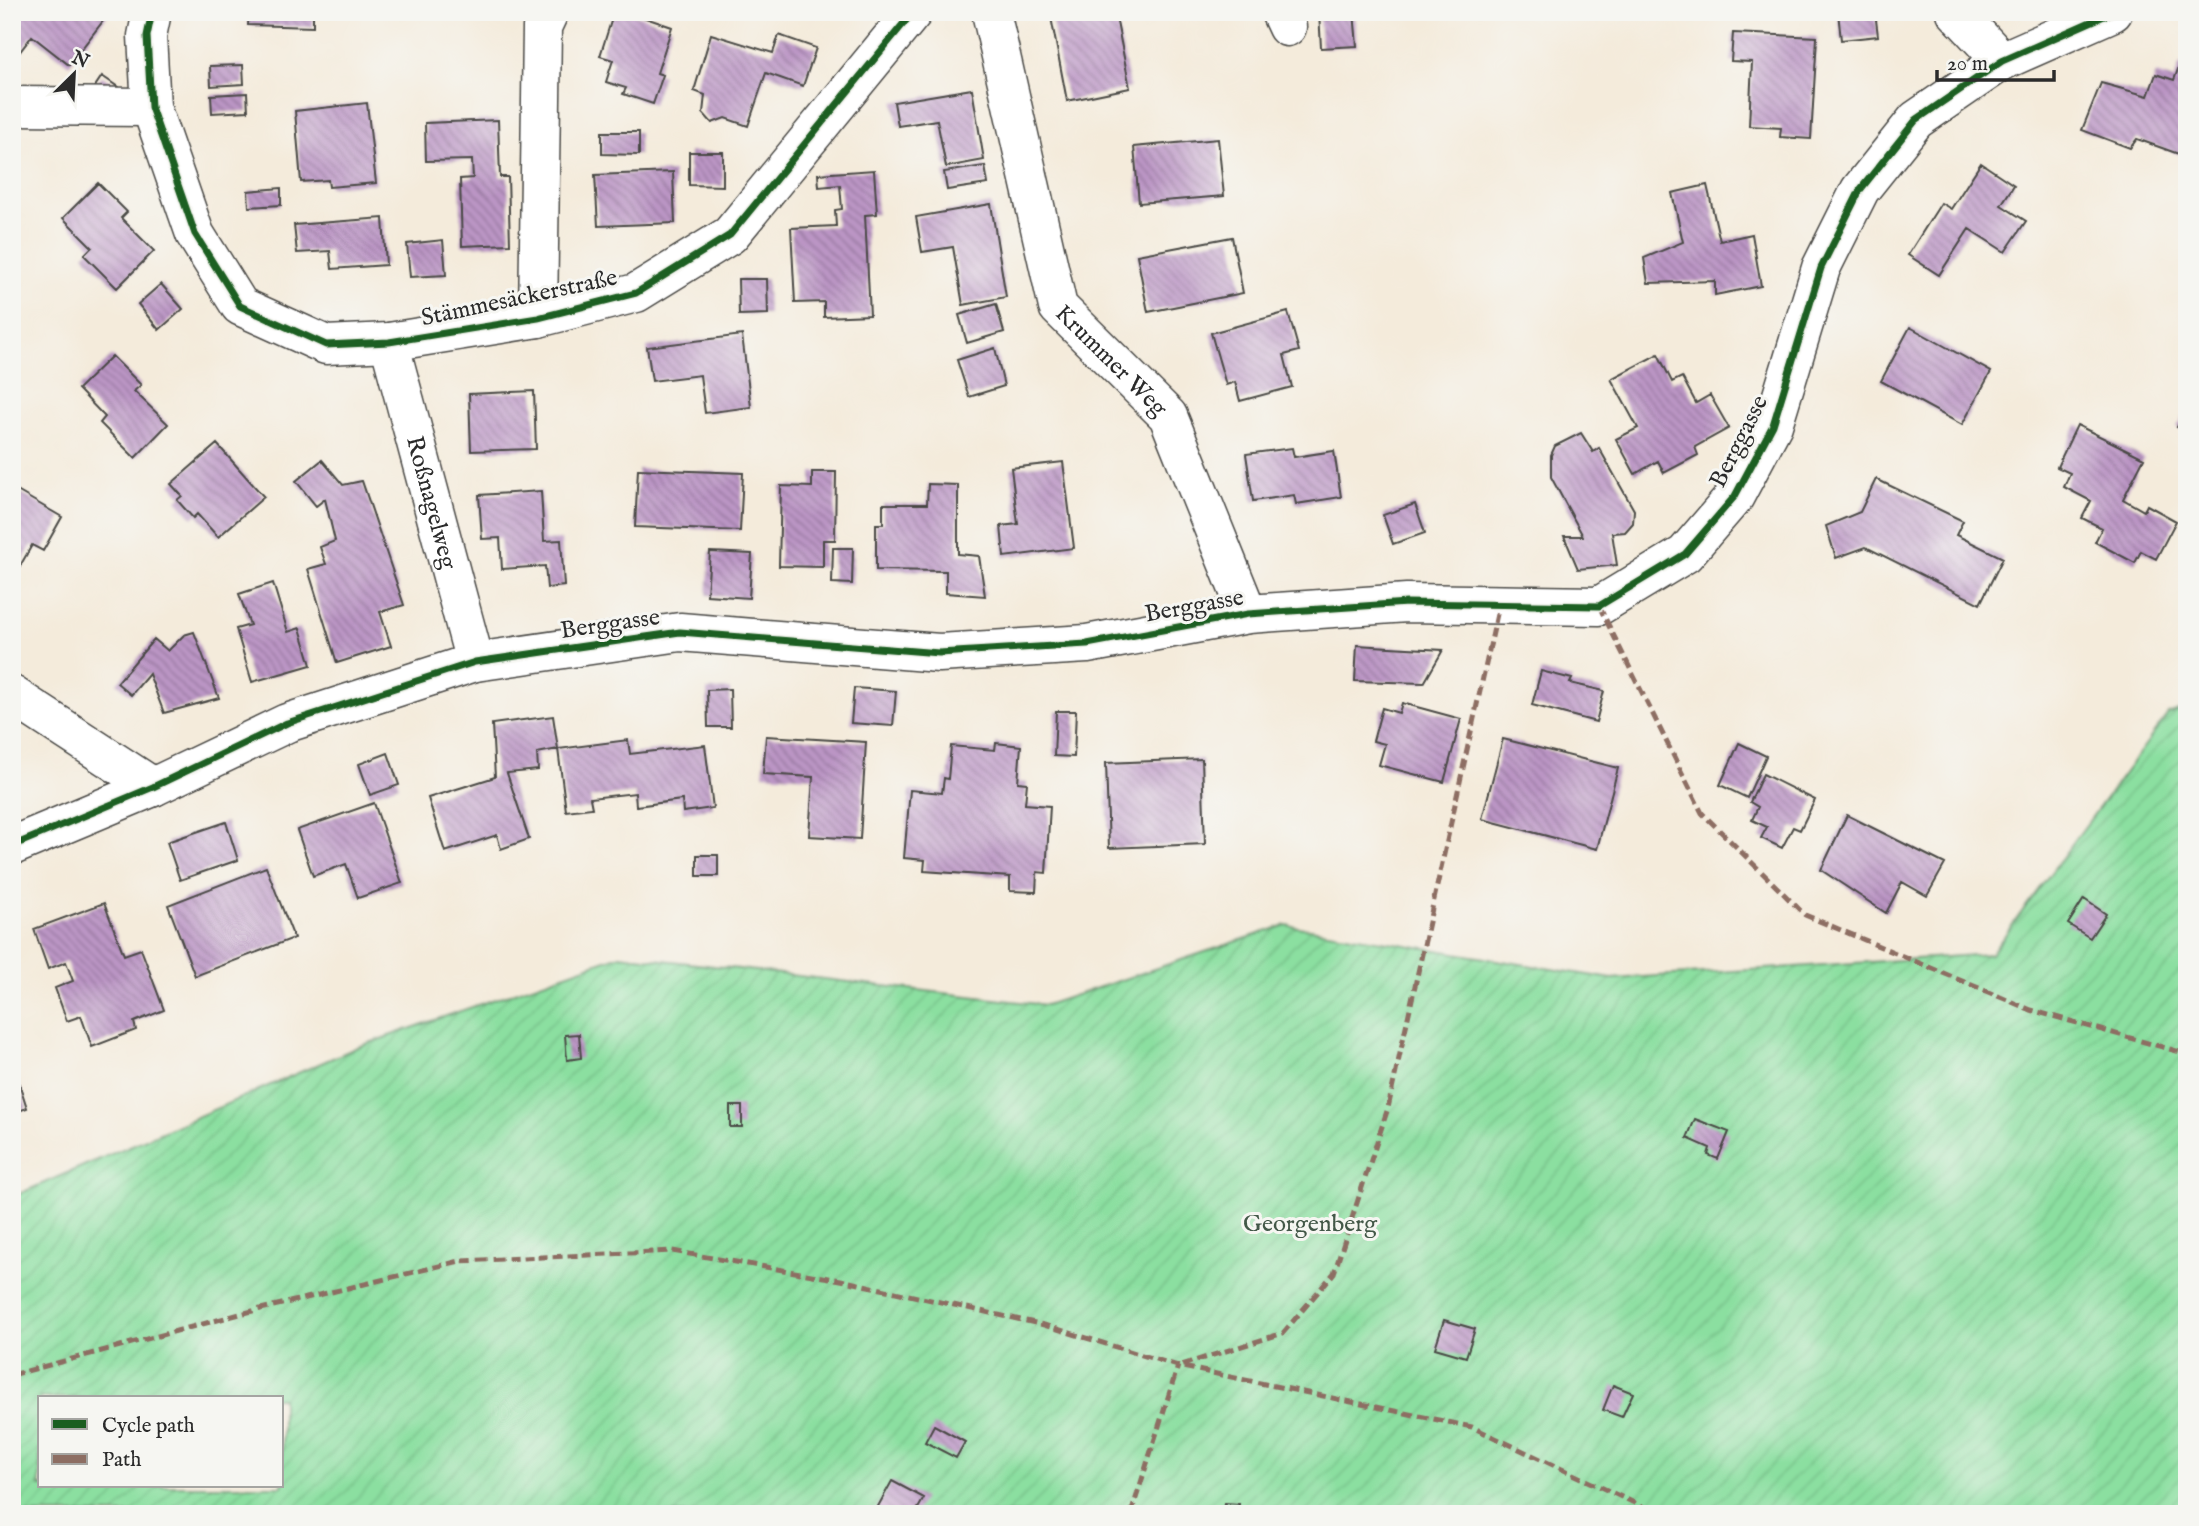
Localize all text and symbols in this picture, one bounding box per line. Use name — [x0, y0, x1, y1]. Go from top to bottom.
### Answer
north arrow — [38, 38, 108, 108]
scale bar — [1937, 38, 2054, 82]
text: N — [67, 46, 93, 75]
text: 20 m — [1947, 51, 1988, 78]
street label: Stämmesäckerstraße — [418, 263, 620, 334]
street label: Krummer Weg — [1048, 299, 1174, 424]
street label: Berggasse — [1703, 390, 1776, 493]
street label: Roßnagelweg — [398, 433, 464, 574]
street label: Berggasse — [1142, 583, 1246, 630]
street label: Berggasse — [559, 602, 662, 647]
park label: Georgenberg — [1243, 1209, 1378, 1240]
legend — [38, 1396, 284, 1488]
text: Cycle path — [102, 1413, 195, 1440]
text: Path — [102, 1447, 141, 1474]

